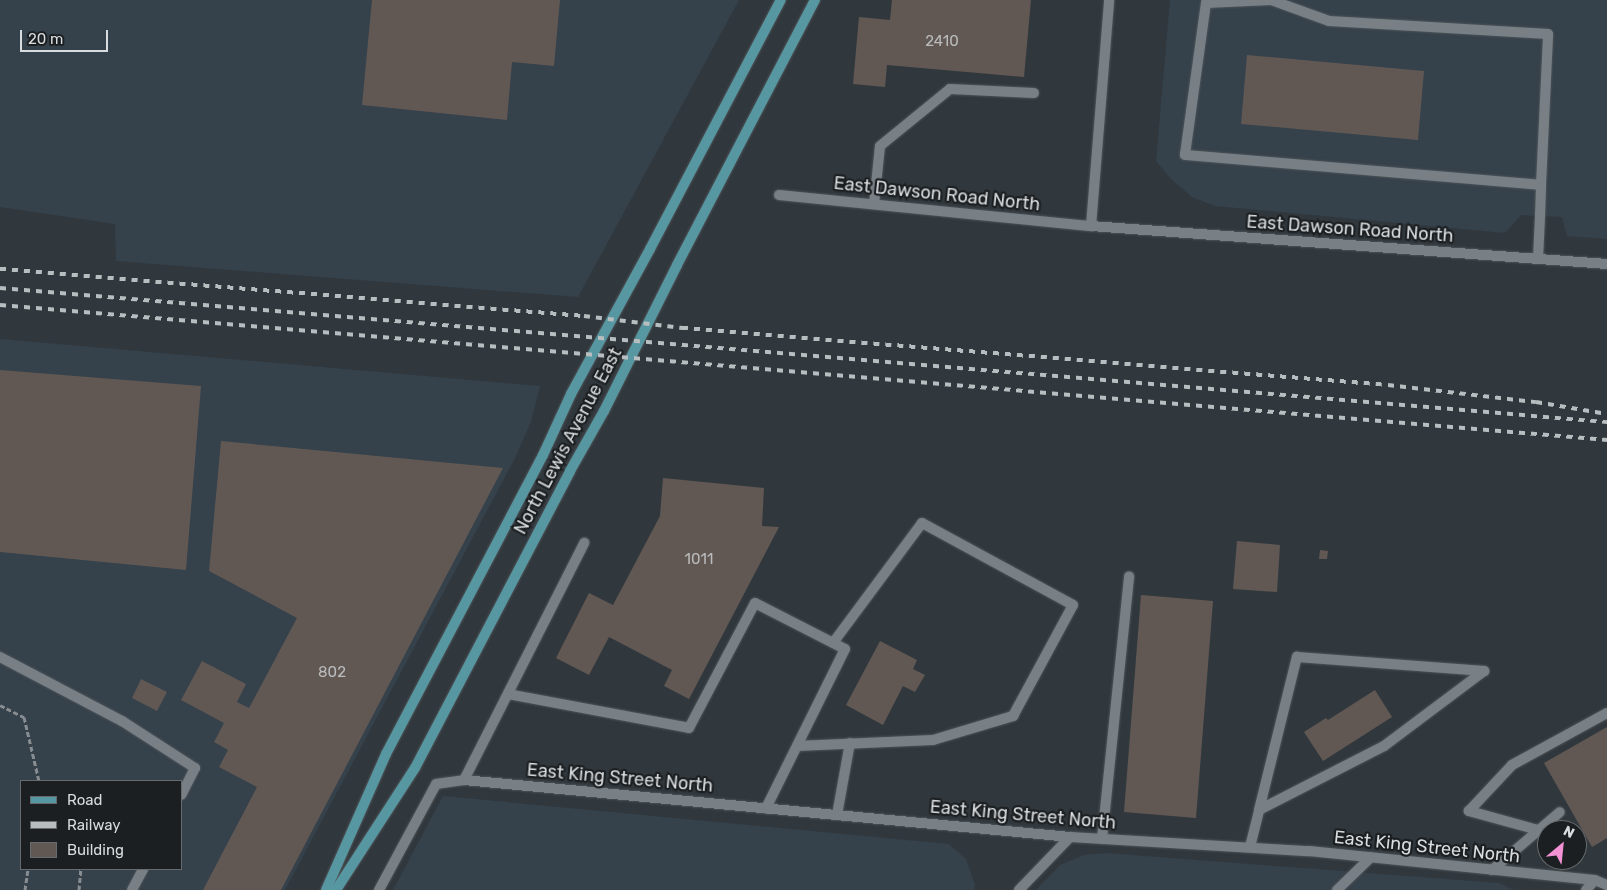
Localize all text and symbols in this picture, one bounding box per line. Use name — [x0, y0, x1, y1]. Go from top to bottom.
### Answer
scale bar — [22, 20, 110, 52]
text: 20 m — [28, 30, 63, 48]
house number: 2410 — [925, 33, 959, 51]
street label: East Dawson Road North — [833, 172, 1041, 216]
street label: East Dawson Road North — [1246, 211, 1454, 247]
street label: North Lewis Avenue East — [509, 344, 627, 538]
house number: 1011 — [685, 551, 713, 569]
house number: 802 — [318, 664, 346, 682]
street label: East King Street North — [526, 759, 714, 797]
legend — [20, 780, 182, 870]
text: Road — [67, 791, 103, 809]
street label: East King Street North — [929, 796, 1117, 834]
text: Railway — [67, 816, 121, 834]
north arrow — [1537, 820, 1587, 870]
text: N — [1560, 822, 1577, 842]
street label: East King Street North — [1333, 826, 1521, 868]
text: Building — [67, 841, 124, 859]

